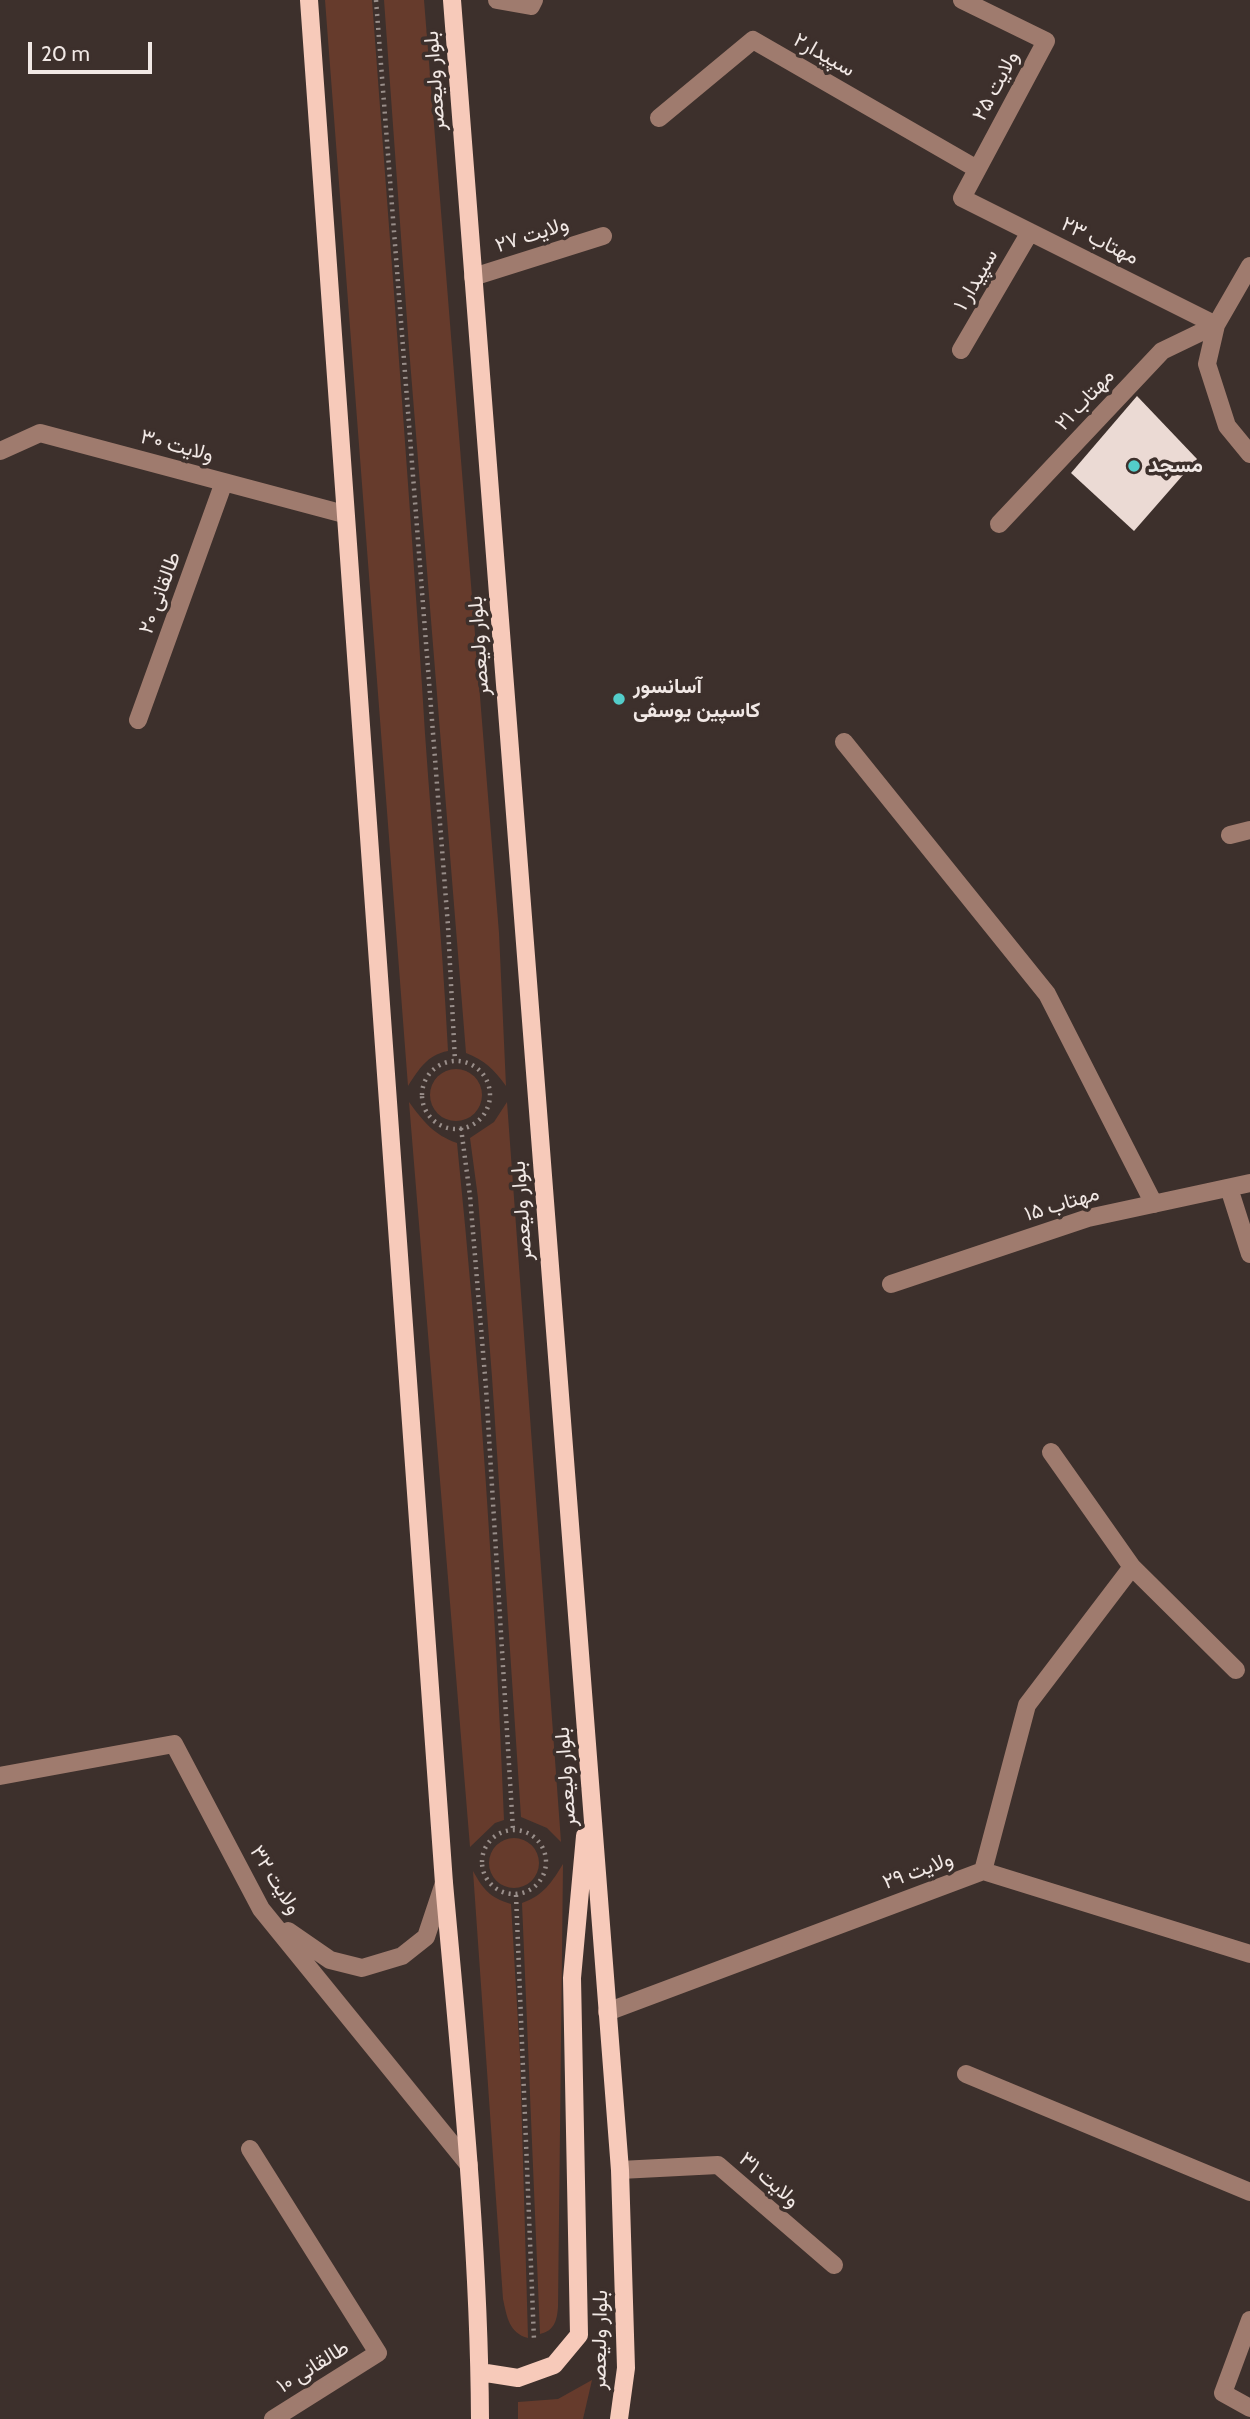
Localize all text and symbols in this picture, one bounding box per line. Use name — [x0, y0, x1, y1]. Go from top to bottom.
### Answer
street label: سپیدار۲ — [789, 27, 859, 83]
scale bar — [32, 28, 156, 72]
street label: بلوار ولیعصر — [419, 30, 451, 132]
text: 20 m — [41, 41, 90, 66]
street label: ولایت ۲۵ — [967, 47, 1025, 125]
street label: ولایت ٢٧ — [492, 211, 572, 259]
street label: مهتاب ۲٣ — [1057, 211, 1143, 271]
street label: سپیدار ۱ — [948, 245, 1004, 315]
street label: مهتاب ٢١ — [1050, 364, 1120, 436]
street label: ولایت ۳۰ — [138, 424, 216, 468]
place label: مسجد — [1148, 453, 1203, 479]
marker: مسجد — [1126, 458, 1142, 474]
street label: طالقانی ۲۰ — [134, 549, 186, 637]
street label: بلوار ولیعصر — [463, 595, 495, 697]
place label: آسانسور کاسپین یوسفی — [633, 674, 760, 724]
marker: آسانسور کاسپین یوسفی — [611, 691, 627, 707]
street label: بلوار ولیعصر — [506, 1160, 538, 1262]
street label: مهتاب ۱۵ — [1022, 1181, 1102, 1227]
street label: بلوار ولیعصر — [550, 1726, 582, 1828]
street label: ولایت ۳۲ — [244, 1841, 306, 1919]
street label: ولایت ٢٩ — [879, 1847, 957, 1895]
street label: ولایت ۳۱ — [734, 2147, 804, 2213]
street label: بلوار ولیعصر — [587, 2290, 613, 2390]
street label: طالقانی ۱۰ — [272, 2335, 354, 2399]

